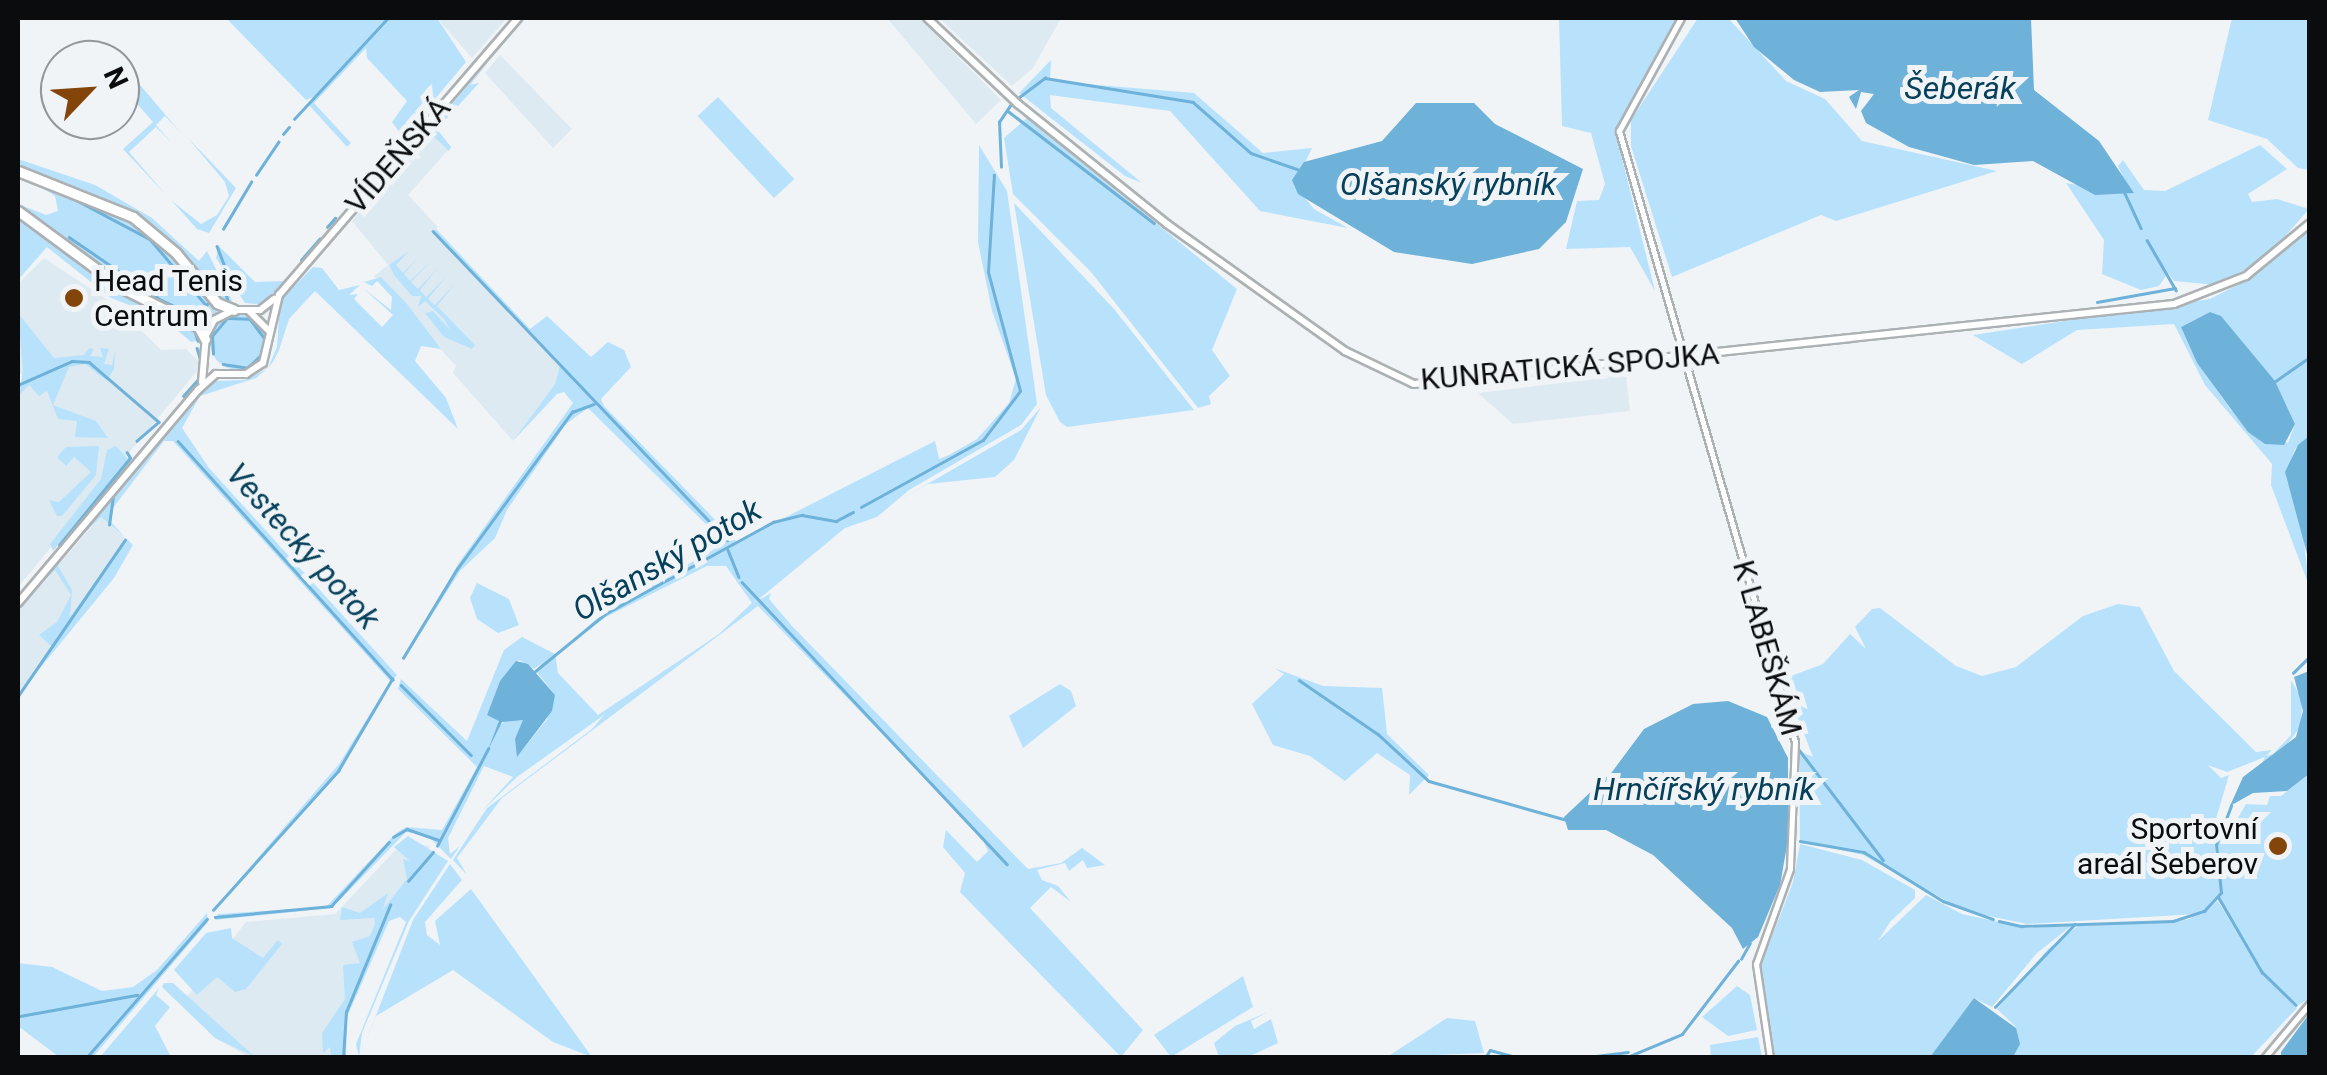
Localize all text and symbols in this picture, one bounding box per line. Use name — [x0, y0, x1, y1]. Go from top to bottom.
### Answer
north arrow — [40, 40, 140, 140]
text: N — [97, 62, 135, 94]
water label: Šeberák — [1904, 69, 2016, 107]
street label: VÍDEŇSKÁ — [338, 91, 458, 221]
water label: Olšanský rybník — [1340, 165, 1556, 203]
place label: Head Tenis Centrum — [94, 263, 244, 334]
marker: Head Tenis Centrum — [63, 287, 85, 309]
street label: KUNRATICKÁ SPOJKA — [1419, 336, 1721, 398]
water label: Vestecký potok — [218, 455, 388, 637]
water label: Olšanský potok — [566, 490, 768, 630]
street label: K LABEŠKÁM — [1725, 556, 1809, 740]
water label: Hrnčířský rybník — [1593, 770, 1815, 808]
place label: Sportovní areál Šeberov — [2077, 811, 2258, 882]
marker: Sportovní areál Šeberov — [2267, 835, 2289, 857]

